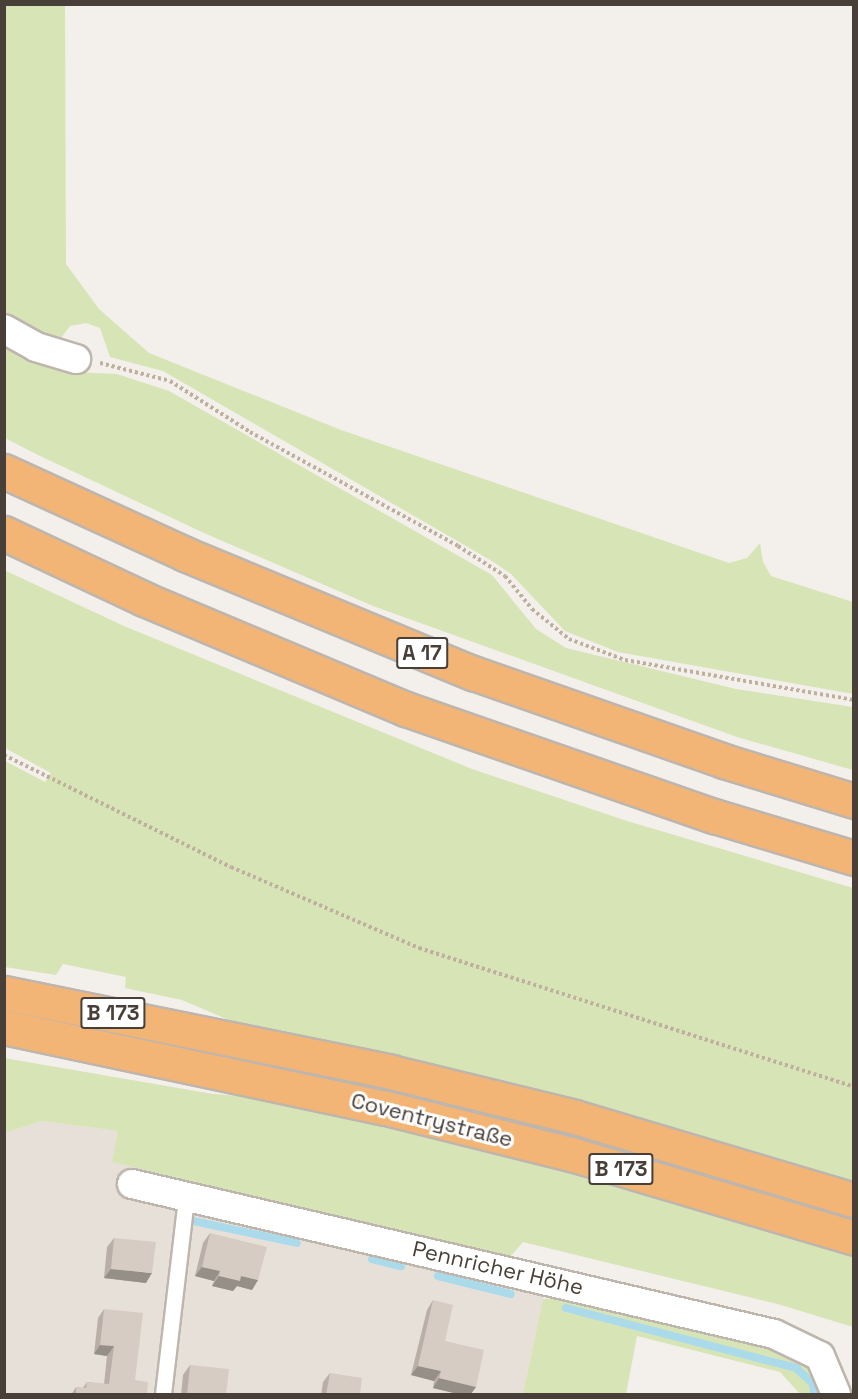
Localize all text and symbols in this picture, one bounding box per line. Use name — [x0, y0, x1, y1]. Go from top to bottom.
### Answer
road number: A 17 — [395, 635, 449, 671]
road number: B 173 — [80, 995, 146, 1031]
street label: Coventrystraße — [348, 1087, 516, 1153]
road number: B 173 — [588, 1151, 654, 1187]
street label: Pennricher Höhe — [410, 1235, 586, 1301]

